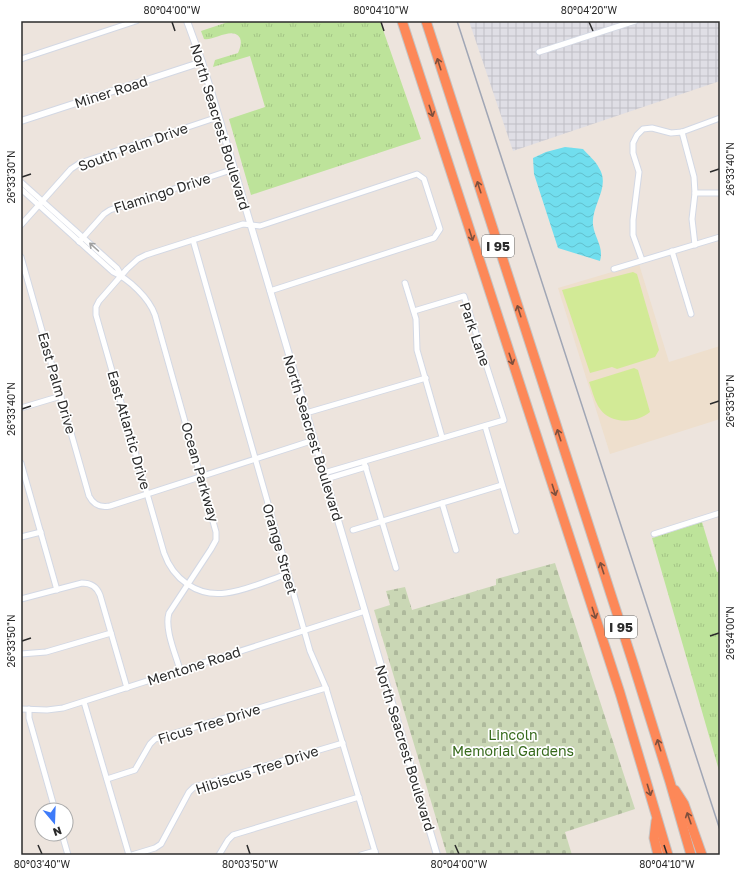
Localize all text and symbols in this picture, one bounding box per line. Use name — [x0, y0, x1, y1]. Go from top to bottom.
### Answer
text: 80°04'00"W — [144, 4, 201, 16]
text: 80°04'10"W — [353, 4, 409, 16]
text: 80°04'20"W — [561, 4, 618, 16]
street label: North Seacrest Boulevard — [187, 42, 254, 212]
one-way arrow — [435, 58, 443, 70]
street label: Miner Road — [72, 72, 150, 111]
one-way arrow — [428, 105, 435, 118]
street label: South Palm Drive — [76, 119, 190, 174]
text: 26°33'40"N — [724, 142, 736, 196]
text: 26°33'30"N — [5, 150, 17, 204]
street label: Flamingo Drive — [111, 169, 212, 216]
one-way arrow — [475, 181, 482, 194]
one-way arrow — [468, 228, 475, 241]
road number: I 95 — [482, 235, 514, 257]
one-way arrow — [89, 243, 99, 252]
street label: Park Lane — [457, 300, 494, 368]
one-way arrow — [515, 305, 522, 318]
street label: East Palm Drive — [35, 330, 80, 436]
one-way arrow — [508, 352, 516, 364]
street label: North Seacrest Boulevard — [280, 353, 347, 523]
street label: East Atlantic Drive — [104, 368, 155, 491]
text: 26°33'50"N — [724, 374, 736, 428]
text: 26°33'40"N — [5, 382, 17, 436]
street label: Ocean Parkway — [178, 420, 223, 524]
one-way arrow — [555, 429, 562, 442]
one-way arrow — [551, 483, 558, 496]
street label: Orange Street — [259, 501, 302, 596]
one-way arrow — [598, 561, 605, 574]
text: 26°34'00"N — [724, 606, 736, 660]
one-way arrow — [591, 607, 598, 620]
text: 26°33'50"N — [5, 614, 17, 668]
road number: I 95 — [605, 616, 637, 638]
street label: Mentone Road — [145, 642, 243, 689]
street label: North Seacrest Boulevard — [372, 663, 439, 833]
street label: Ficus Tree Drive — [156, 700, 262, 747]
park label: Lincoln Memorial Gardens — [452, 726, 574, 759]
one-way arrow — [654, 739, 662, 751]
street label: Hibiscus Tree Drive — [193, 742, 321, 797]
one-way arrow — [646, 784, 653, 797]
north arrow — [34, 802, 74, 842]
one-way arrow — [685, 812, 692, 825]
text: N — [51, 824, 63, 839]
text: 80°03'40"W — [14, 858, 71, 870]
text: 80°03'50"W — [222, 858, 278, 870]
text: 80°04'00"W — [431, 858, 488, 870]
text: 80°04'10"W — [639, 858, 695, 870]

